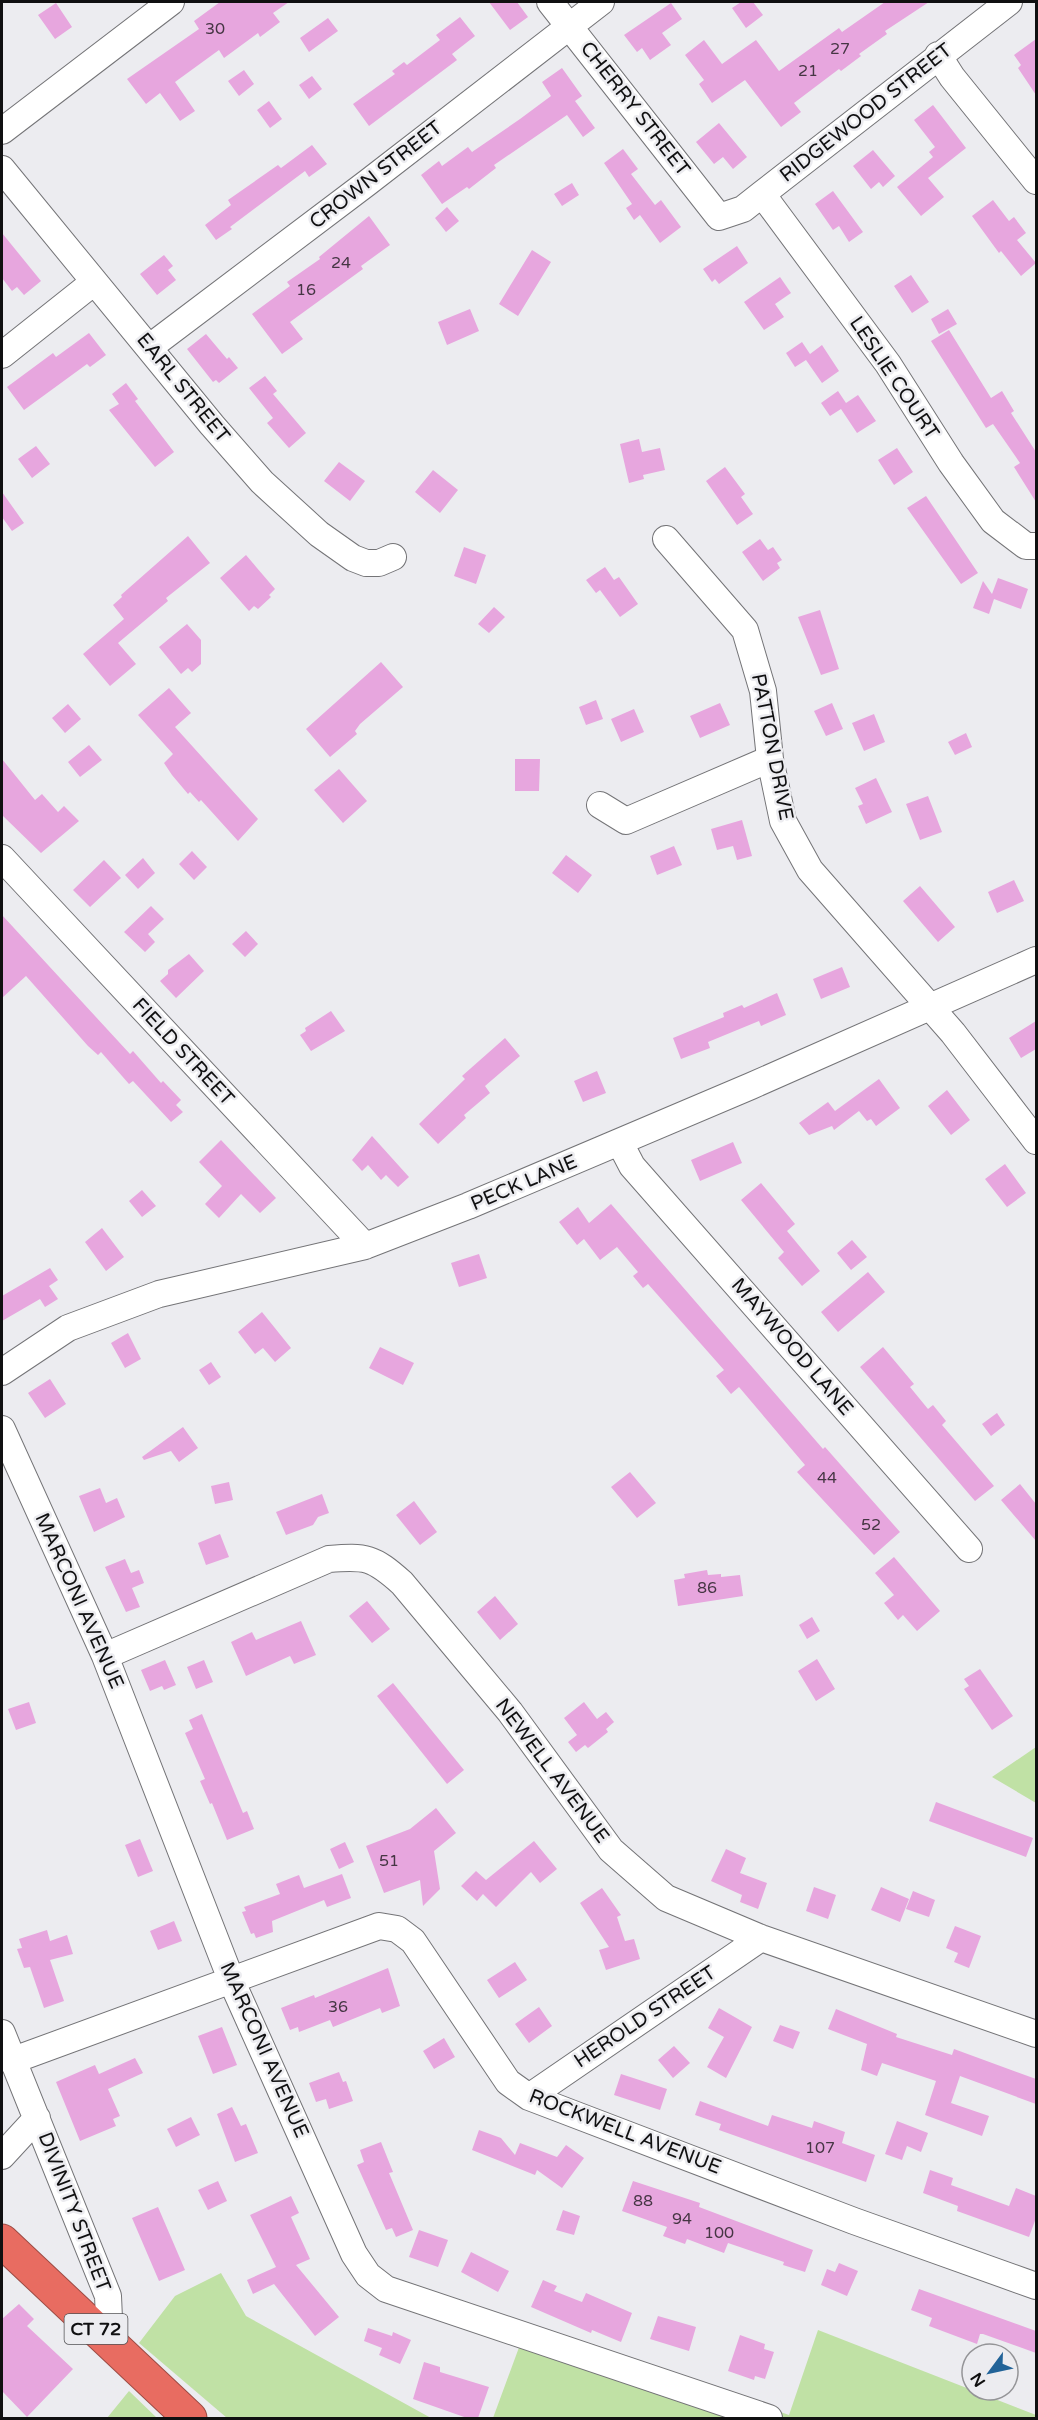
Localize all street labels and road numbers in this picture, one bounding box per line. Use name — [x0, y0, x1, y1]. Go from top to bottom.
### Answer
street label: CHERRY STREET — [575, 37, 695, 181]
street label: RIDGEWOOD STREET — [775, 38, 957, 188]
street label: CROWN STREET — [305, 116, 447, 234]
street label: LESLIE COURT — [844, 312, 944, 444]
street label: EARL STREET — [131, 328, 235, 448]
street label: PATTON DRIVE — [746, 671, 798, 823]
street label: FIELD STREET — [127, 993, 239, 1111]
street label: PECK LANE — [467, 1150, 581, 1216]
street label: MAYWOOD LANE — [726, 1274, 858, 1420]
street label: MARCONI AVENUE — [29, 1509, 129, 1693]
street label: NEWELL AVENUE — [490, 1694, 614, 1848]
street label: MARCONI AVENUE — [214, 1958, 314, 2142]
street label: HEROLD STREET — [570, 1961, 720, 2073]
street label: ROCKWELL AVENUE — [526, 2084, 724, 2180]
street label: DIVINITY STREET — [33, 2129, 115, 2295]
road number: CT 72 — [64, 2314, 128, 2344]

